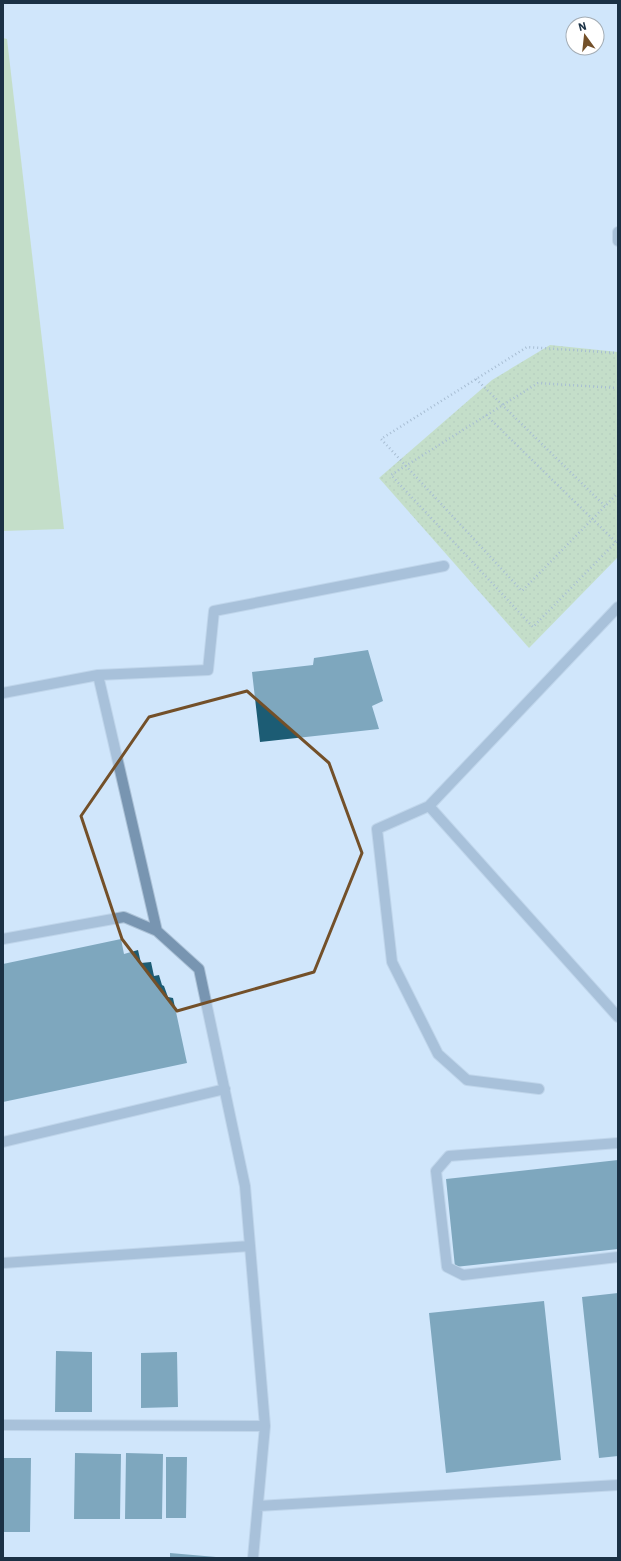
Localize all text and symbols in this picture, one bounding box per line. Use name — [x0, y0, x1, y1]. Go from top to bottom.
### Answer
north arrow — [565, 16, 605, 56]
text: N — [577, 19, 588, 34]

